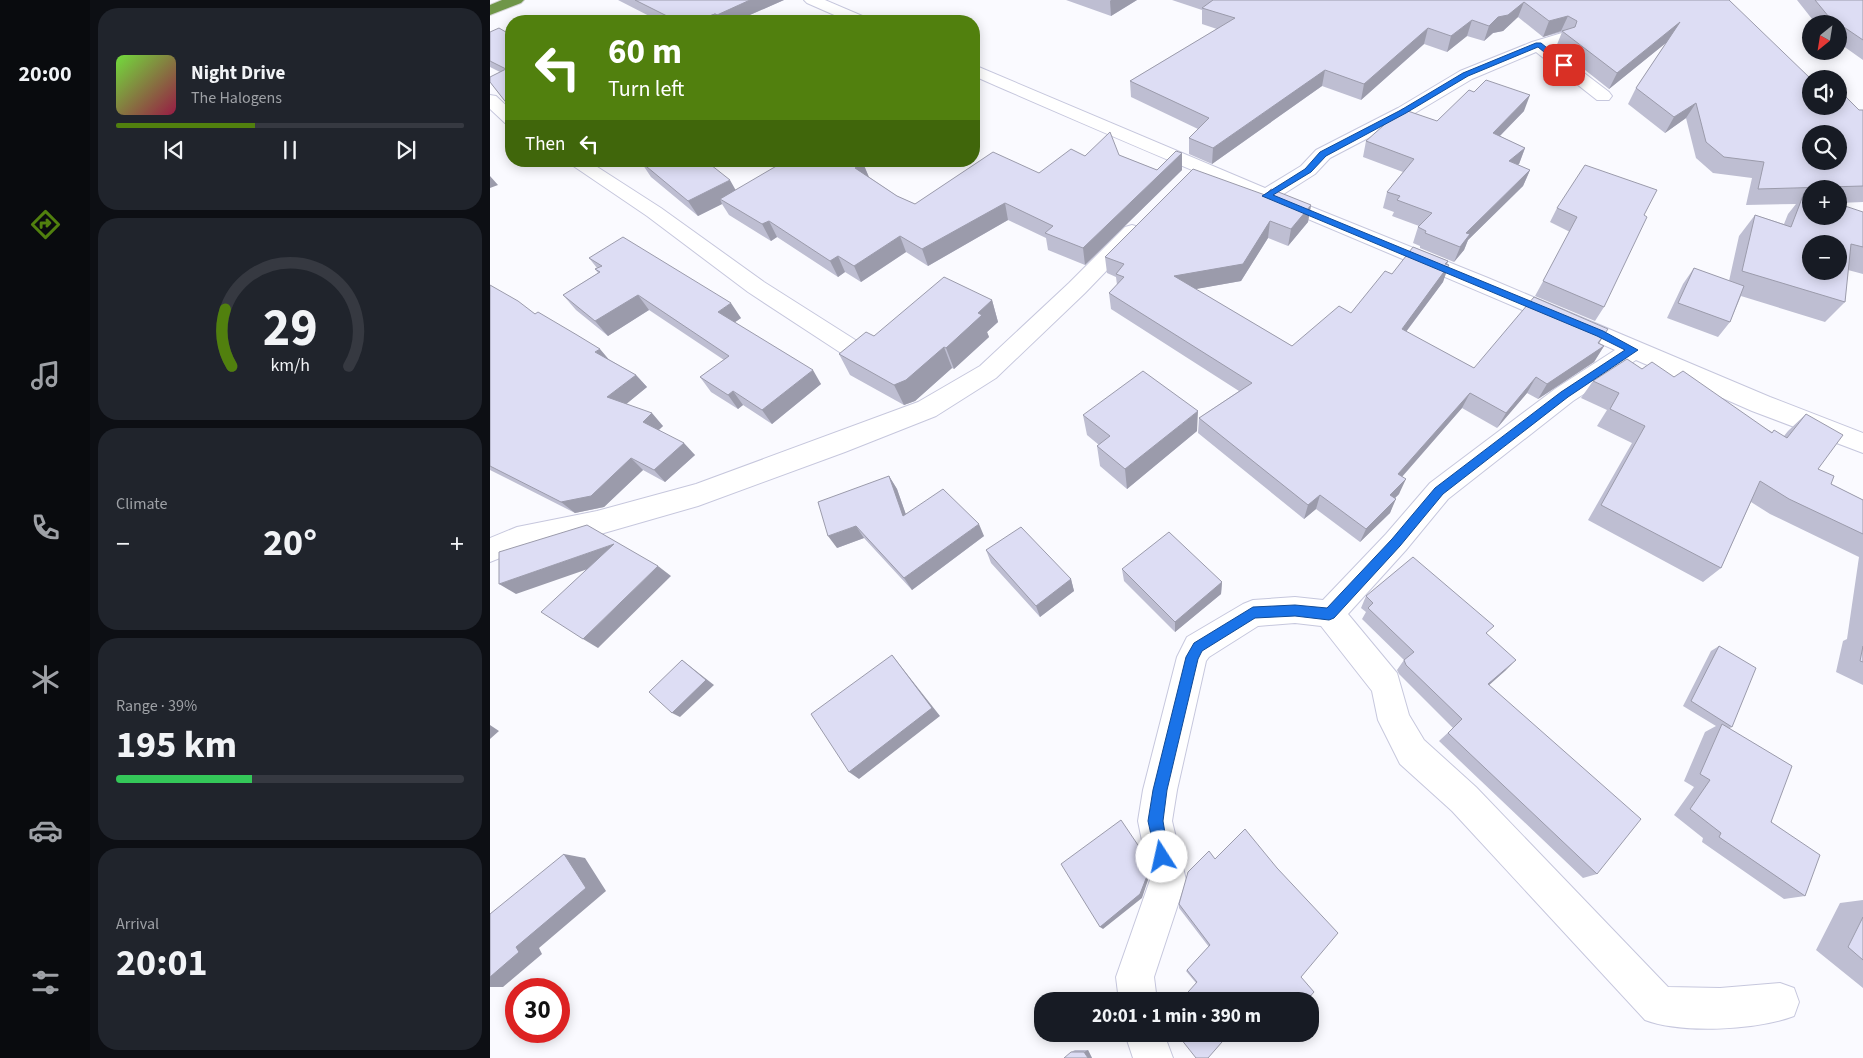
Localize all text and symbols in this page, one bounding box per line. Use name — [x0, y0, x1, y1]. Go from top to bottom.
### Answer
north arrow — [1802, 15, 1848, 60]
map controls — [1802, 15, 1847, 280]
text: 60 m — [608, 27, 682, 77]
icon: left — [525, 35, 590, 100]
pin — [1543, 44, 1585, 86]
icon: arrive — [1550, 51, 1578, 79]
text: 20:00 — [18, 58, 72, 90]
text: Night Drive — [191, 60, 285, 87]
button: sound — [1802, 70, 1847, 115]
text: Turn left — [608, 73, 684, 105]
text: The Halogens — [191, 87, 282, 109]
button: search — [1802, 125, 1847, 170]
icon: left — [575, 130, 603, 158]
text: Then — [525, 131, 565, 158]
icon: previous — [160, 136, 188, 164]
icon: pause — [276, 136, 304, 164]
icon: next — [392, 136, 420, 164]
button: + — [1802, 180, 1847, 225]
icon: directions — [28, 207, 63, 242]
button: − — [1802, 235, 1847, 280]
text: 29 — [263, 292, 317, 366]
text: km/h — [270, 353, 310, 378]
icon: music — [28, 358, 63, 393]
text: Climate — [116, 493, 167, 515]
icon: phone — [28, 510, 63, 545]
text: 20° — [263, 516, 317, 570]
text: − — [116, 524, 130, 564]
text: + — [450, 524, 464, 564]
icon: climate — [28, 662, 63, 697]
text: Range · 39% — [116, 695, 197, 717]
text: 195 km — [116, 718, 237, 772]
icon: car — [28, 813, 63, 848]
position arrow — [1135, 830, 1187, 882]
text: Arrival — [116, 913, 159, 935]
text: 20:01 — [116, 936, 208, 990]
icon: filters — [28, 965, 63, 1000]
speed limit sign: 30 — [505, 978, 570, 1043]
text: 20:01 · 1 min · 390 m — [1092, 1003, 1261, 1030]

